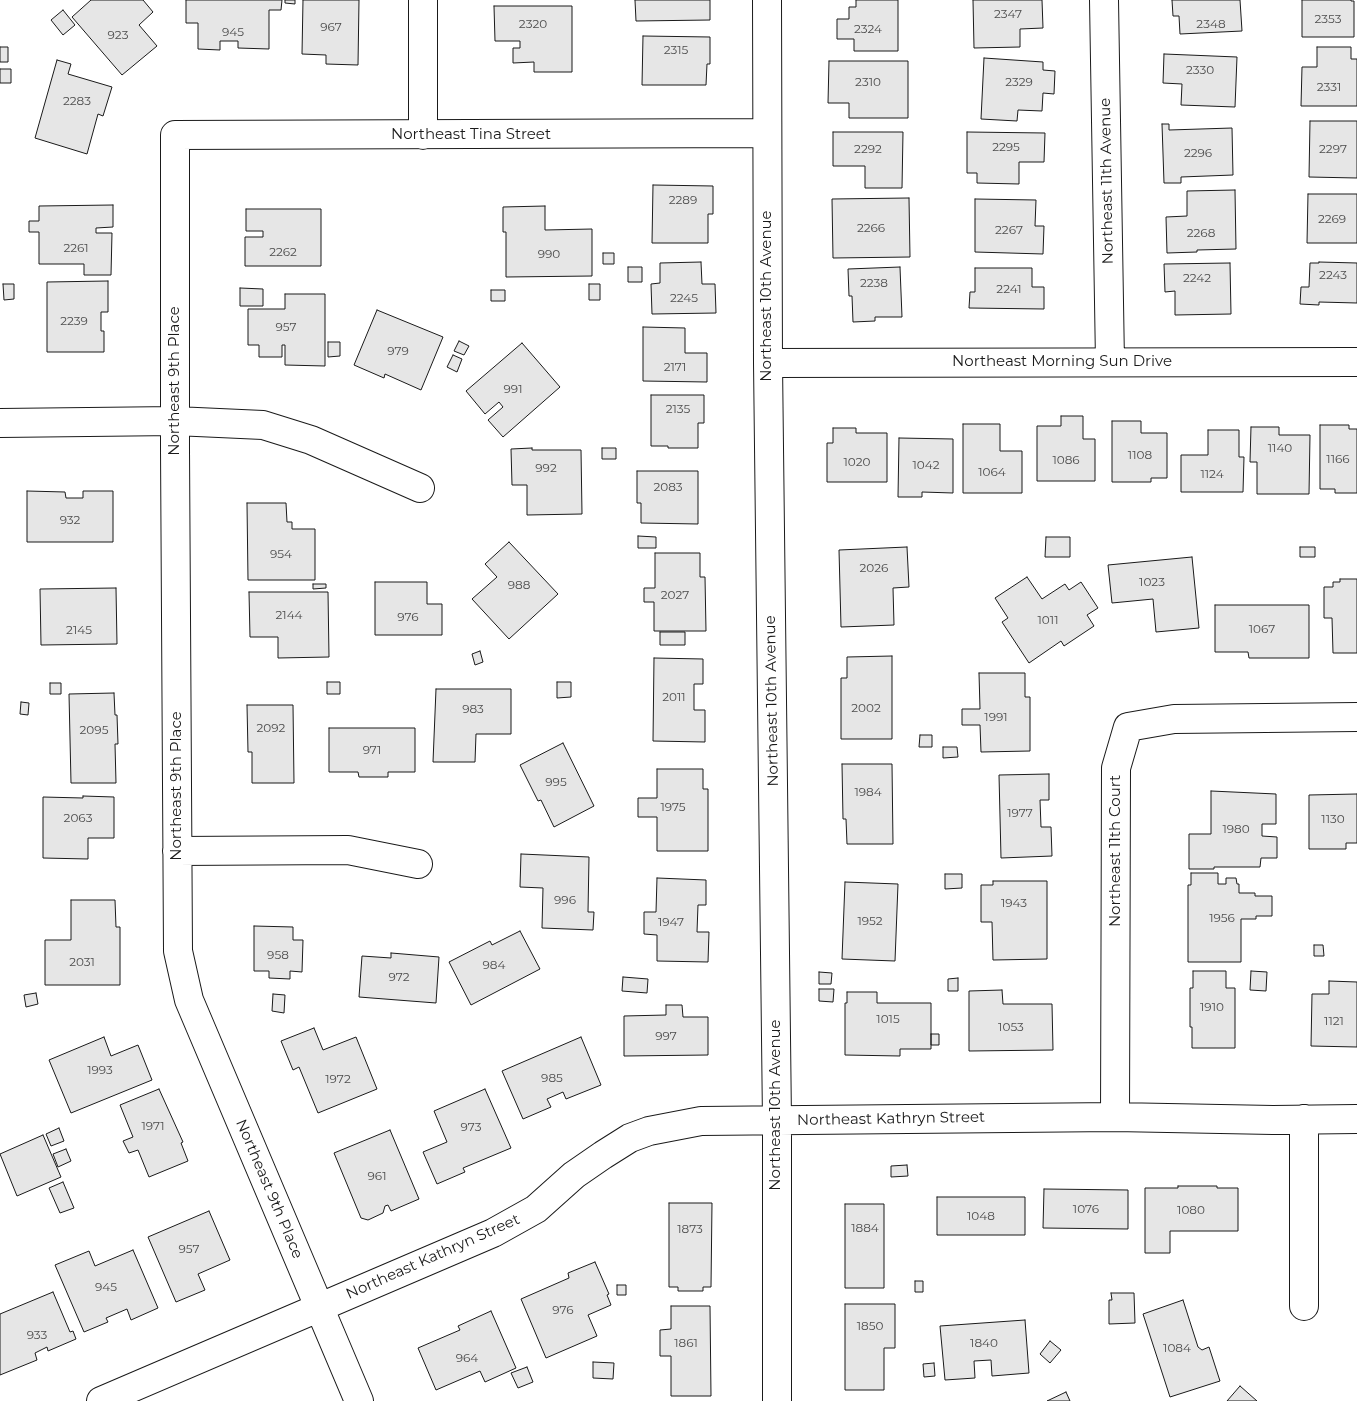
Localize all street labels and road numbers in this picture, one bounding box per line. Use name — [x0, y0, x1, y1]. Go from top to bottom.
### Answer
street label: Northeast 11th Avenue — [1097, 98, 1117, 264]
street label: Northeast Tina Street — [391, 126, 551, 144]
street label: Northeast 10th Avenue — [758, 210, 776, 382]
street label: Northeast 9th Place — [166, 306, 184, 456]
street label: Northeast Morning Sun Drive — [952, 353, 1172, 371]
street label: Northeast 10th Avenue — [762, 615, 782, 787]
street label: Northeast 9th Place — [168, 711, 186, 861]
street label: Northeast 11th Court — [1107, 775, 1125, 927]
street label: Northeast 10th Avenue — [767, 1019, 785, 1191]
street label: Northeast Kathryn Street — [797, 1108, 985, 1130]
street label: Northeast 9th Place — [231, 1117, 307, 1261]
street label: Northeast Kathryn Street — [343, 1211, 523, 1303]

